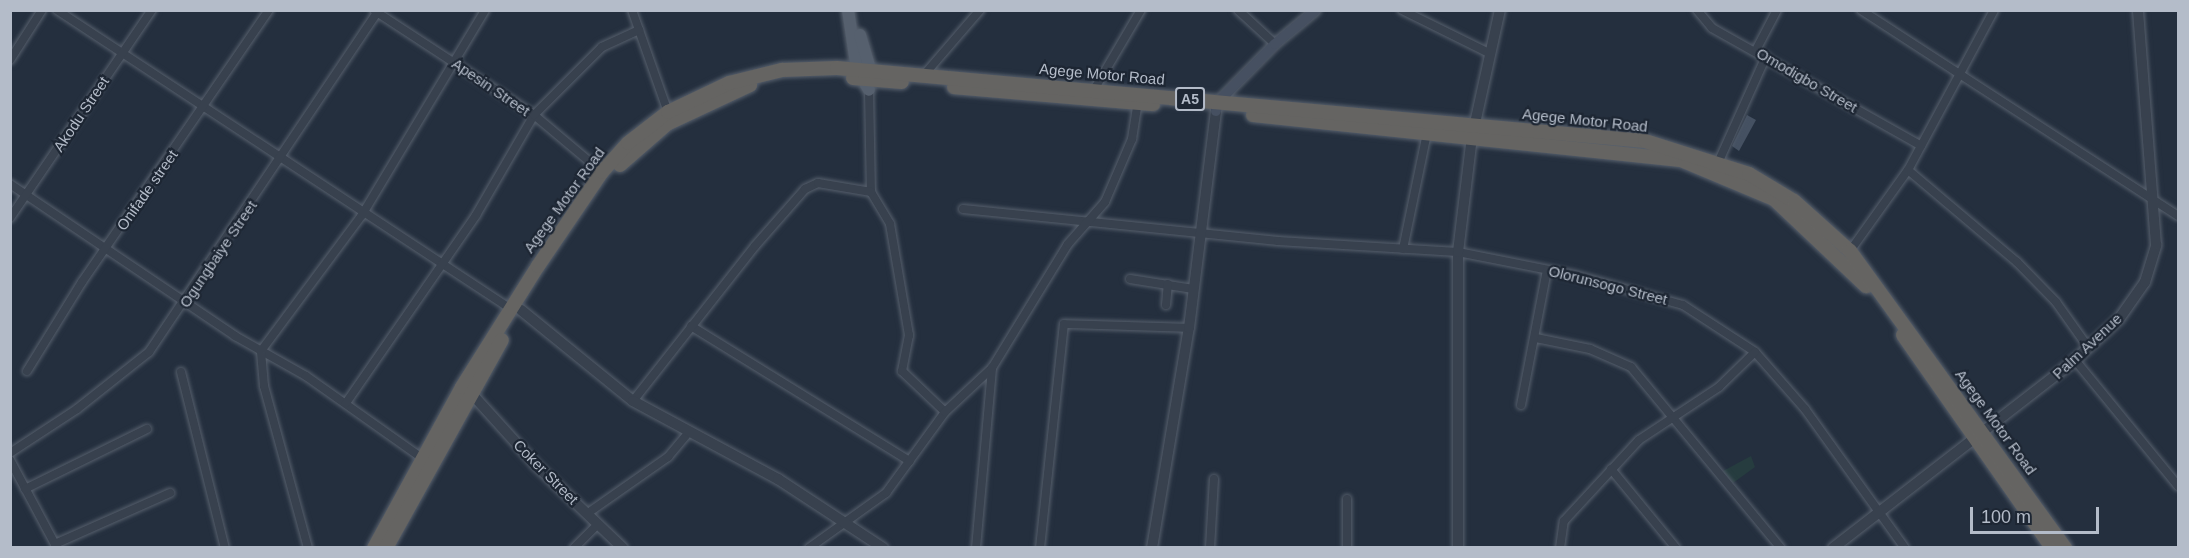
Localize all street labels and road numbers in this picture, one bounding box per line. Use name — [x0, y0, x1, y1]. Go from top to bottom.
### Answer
street label: Omodigbo Street — [1753, 44, 1861, 116]
street label: Apesin Street — [449, 54, 533, 120]
street label: Agege Motor Road — [1038, 60, 1166, 88]
street label: Akodu Street — [49, 73, 113, 155]
road number: A5 — [1175, 88, 1205, 110]
street label: Agege Motor Road — [1521, 104, 1649, 136]
street label: Agege Motor Road — [520, 144, 608, 256]
street label: Onifade street — [113, 146, 181, 234]
street label: Ogungbaiye Street — [176, 197, 260, 311]
street label: Olorunsogo Street — [1547, 262, 1669, 308]
street label: Palm Avenue — [2048, 309, 2126, 383]
street label: Agege Motor Road — [1952, 366, 2040, 478]
street label: Coker Street — [510, 436, 582, 508]

